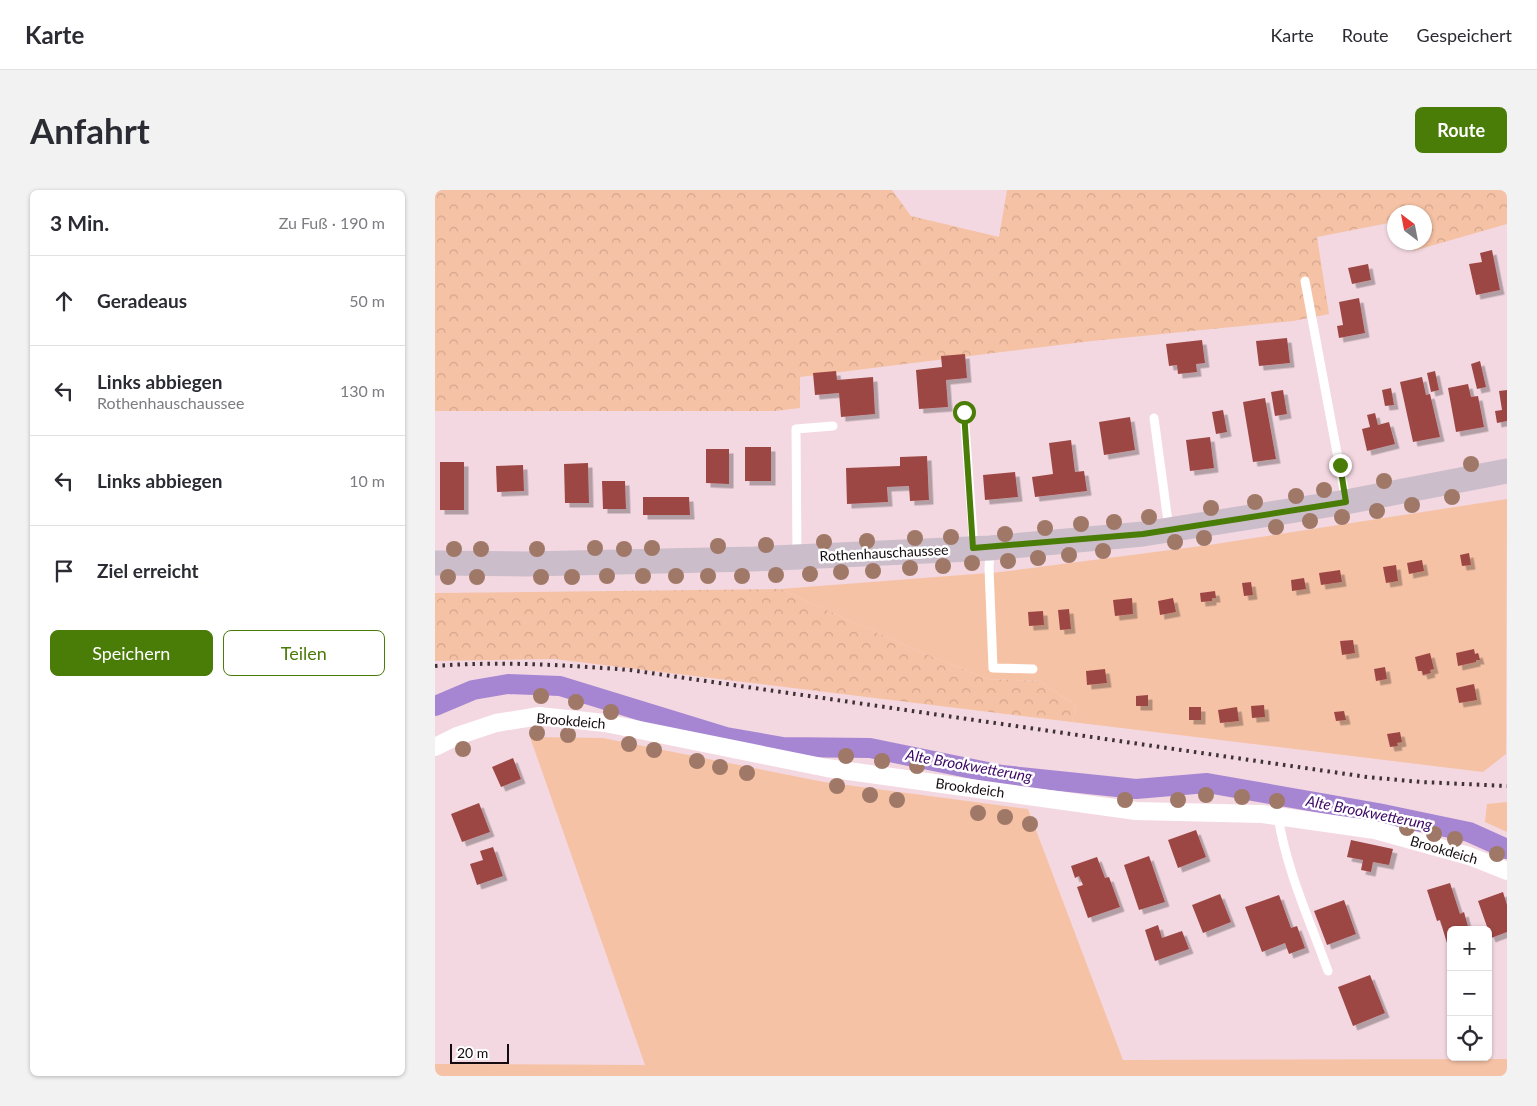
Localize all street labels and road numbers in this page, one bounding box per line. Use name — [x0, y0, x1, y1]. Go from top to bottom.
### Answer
street label: Rothenhauschaussee — [819, 541, 949, 564]
street label: Brookdeich — [536, 709, 606, 732]
street label: Brookdeich — [935, 774, 1006, 801]
street label: Brookdeich — [1408, 832, 1480, 867]

